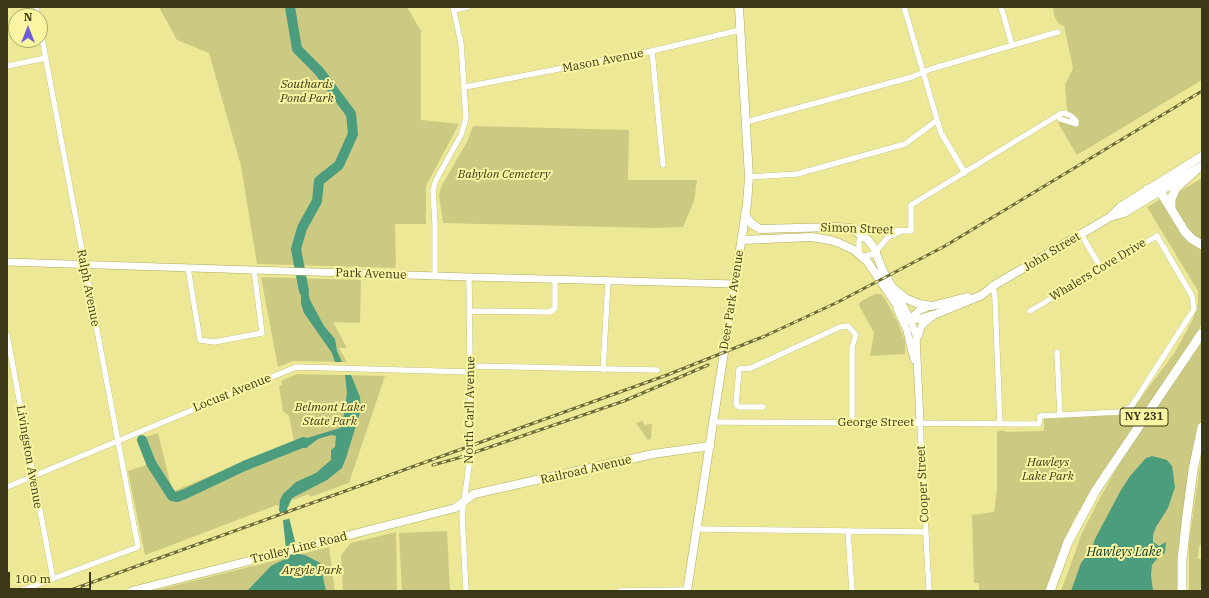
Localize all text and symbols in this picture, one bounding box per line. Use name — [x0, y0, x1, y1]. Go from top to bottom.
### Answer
north arrow — [8, 8, 48, 48]
text: N — [24, 10, 32, 24]
street label: Mason Avenue — [561, 46, 645, 76]
park label: Southards Pond Park — [280, 78, 334, 106]
park label: Babylon Cemetery — [458, 168, 550, 182]
street label: Simon Street — [820, 221, 894, 237]
street label: John Street — [1021, 229, 1083, 275]
street label: Whalers Cove Drive — [1047, 236, 1149, 304]
street label: Ralph Avenue — [73, 248, 103, 328]
street label: Deer Park Avenue — [717, 249, 747, 351]
street label: Park Avenue — [335, 266, 407, 282]
street label: North Carll Avenue — [462, 356, 478, 464]
street label: Locust Avenue — [191, 371, 273, 415]
park label: Belmont Lake State Park — [295, 401, 365, 429]
street label: Livingston Avenue — [13, 404, 45, 510]
road number: NY 231 — [1120, 408, 1168, 426]
street label: George Street — [838, 416, 914, 430]
street label: Cooper Street — [914, 445, 932, 523]
street label: Railroad Avenue — [539, 453, 633, 487]
park label: Hawleys Lake Park — [1022, 456, 1074, 484]
street label: Trolley Line Road — [249, 529, 349, 567]
water label: Hawleys Lake — [1086, 544, 1162, 560]
scale bar — [10, 564, 93, 590]
park label: Argyle Park — [282, 564, 342, 578]
text: 100 m — [15, 571, 51, 586]

